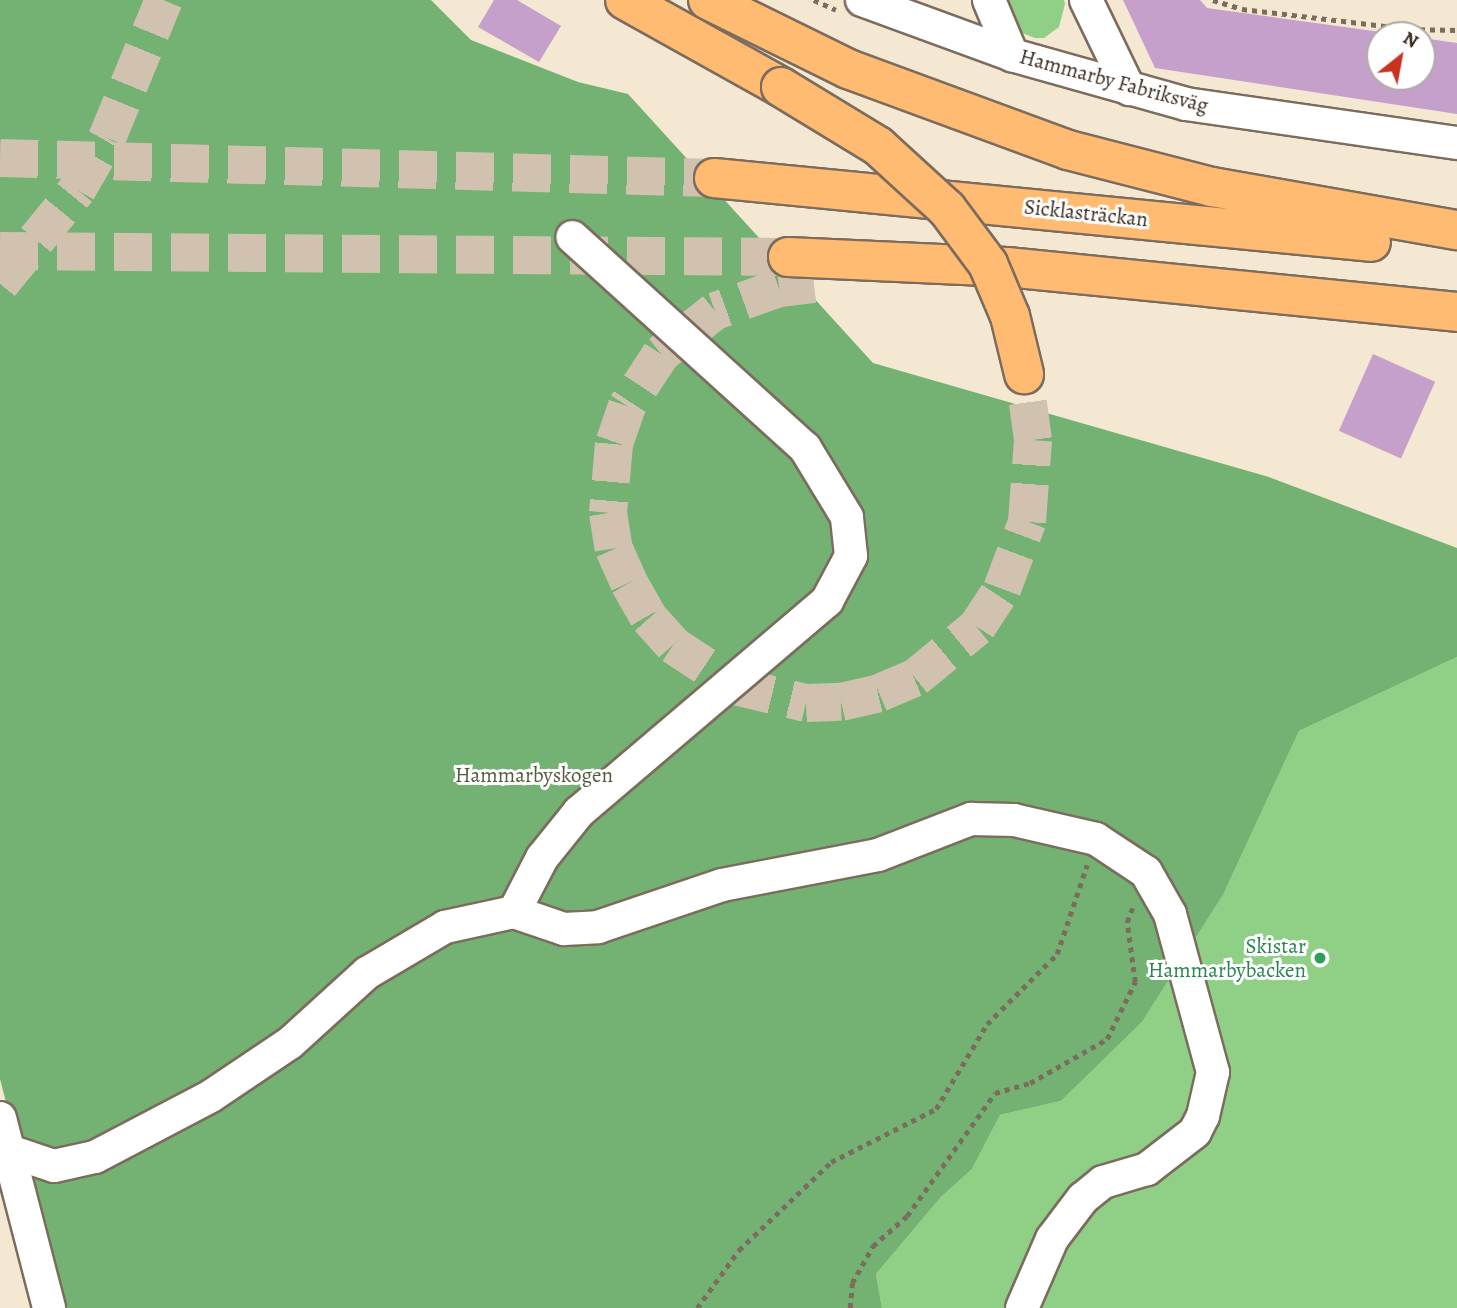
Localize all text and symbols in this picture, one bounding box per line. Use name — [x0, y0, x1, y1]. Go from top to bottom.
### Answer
north arrow — [1366, 21, 1436, 91]
text: N — [1398, 25, 1423, 54]
street label: Hammarby Fabriksväg — [1017, 44, 1211, 118]
street label: Sicklasträckan — [1023, 194, 1149, 232]
park label: Hammarbyskogen — [455, 762, 613, 788]
place label: Skistar Hammarbybacken — [1148, 933, 1306, 983]
marker: Skistar Hammarbybacken — [1312, 950, 1328, 966]

